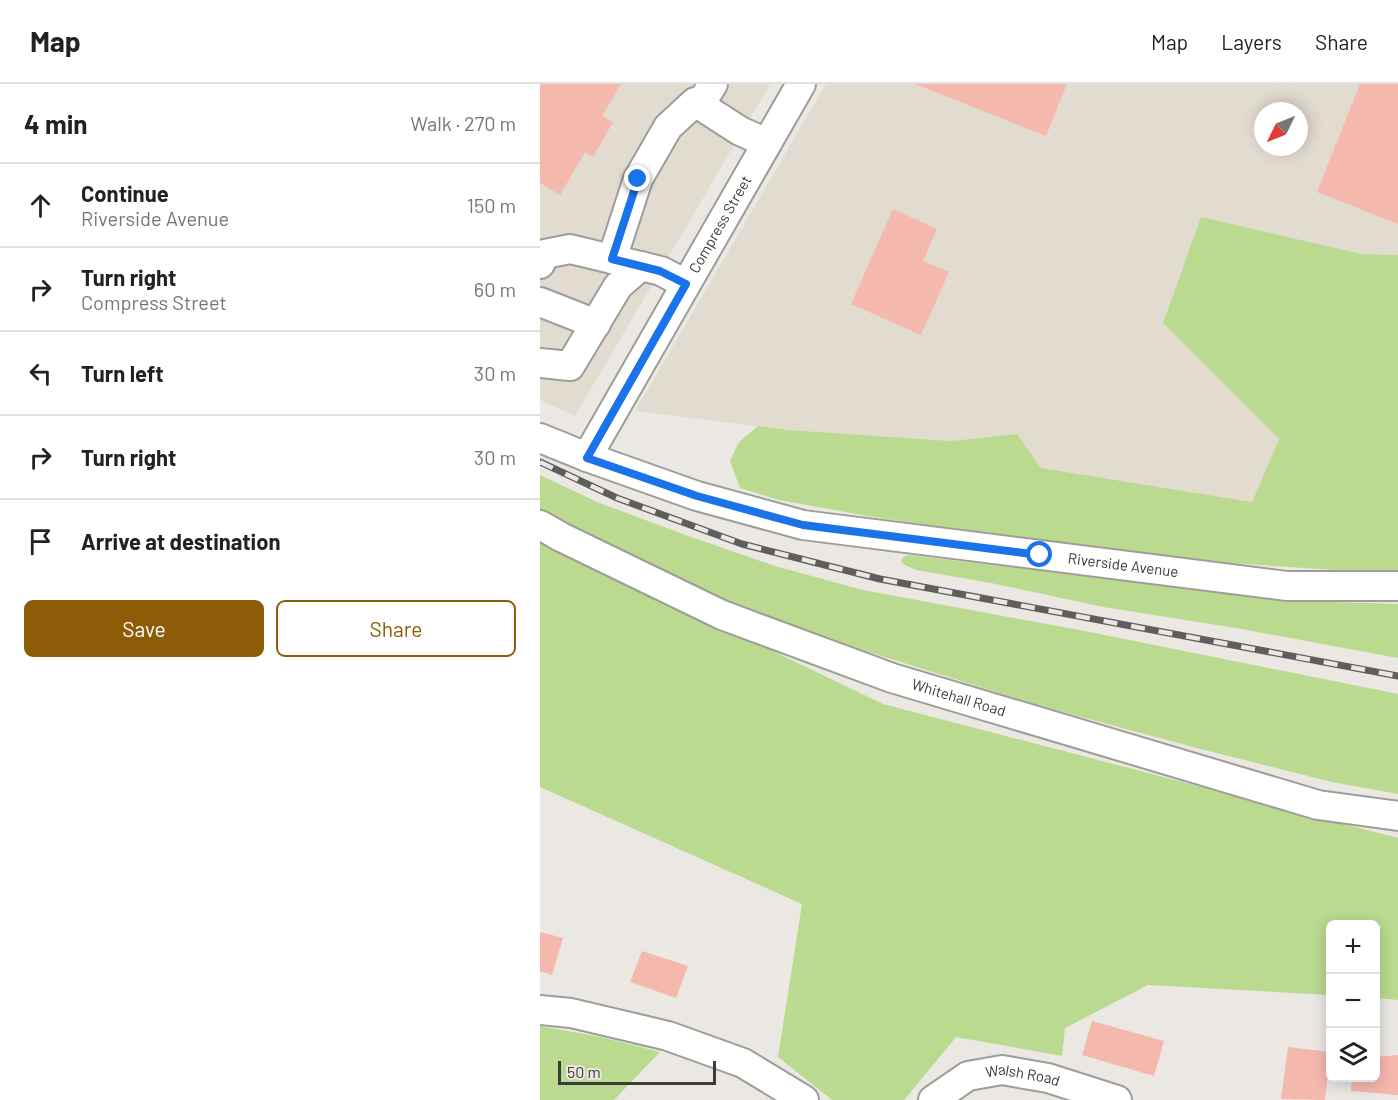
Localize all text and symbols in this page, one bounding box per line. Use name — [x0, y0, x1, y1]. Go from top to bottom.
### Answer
text: Map — [30, 24, 81, 58]
text: Map — [1151, 29, 1188, 54]
text: Layers — [1221, 29, 1282, 54]
text: Share — [1315, 29, 1368, 54]
north arrow — [1254, 102, 1308, 156]
text: 4 min — [24, 108, 88, 139]
text: Walk · 270 m — [410, 111, 516, 135]
route end — [624, 165, 650, 191]
street label: Compress Street — [684, 172, 755, 276]
text: Continue — [81, 180, 169, 206]
icon: ahead — [24, 189, 57, 222]
text: 150 m — [467, 193, 516, 217]
text: Riverside Avenue — [81, 206, 229, 230]
text: Turn right — [81, 264, 176, 290]
icon: right — [24, 273, 57, 306]
text: 60 m — [474, 277, 516, 301]
text: Compress Street — [81, 290, 227, 314]
icon: left — [24, 357, 57, 390]
text: Turn left — [81, 360, 164, 386]
text: 30 m — [474, 361, 516, 385]
icon: right — [24, 441, 57, 474]
text: Turn right — [81, 444, 176, 470]
text: 30 m — [474, 445, 516, 469]
icon: arrive — [24, 525, 57, 558]
text: Arrive at destination — [81, 528, 280, 554]
route start — [1026, 541, 1052, 567]
street label: Riverside Avenue — [1067, 548, 1180, 580]
button: Save — [24, 600, 264, 657]
button: Share — [276, 600, 516, 657]
street label: Whitehall Road — [910, 674, 1008, 719]
map controls — [1326, 920, 1380, 1082]
button: + — [1326, 920, 1380, 974]
button: − — [1326, 974, 1380, 1028]
button: layers — [1326, 1028, 1380, 1082]
scale bar — [558, 1058, 716, 1086]
street label: Walsh Road — [984, 1060, 1062, 1089]
text: 50 m — [567, 1062, 601, 1081]

